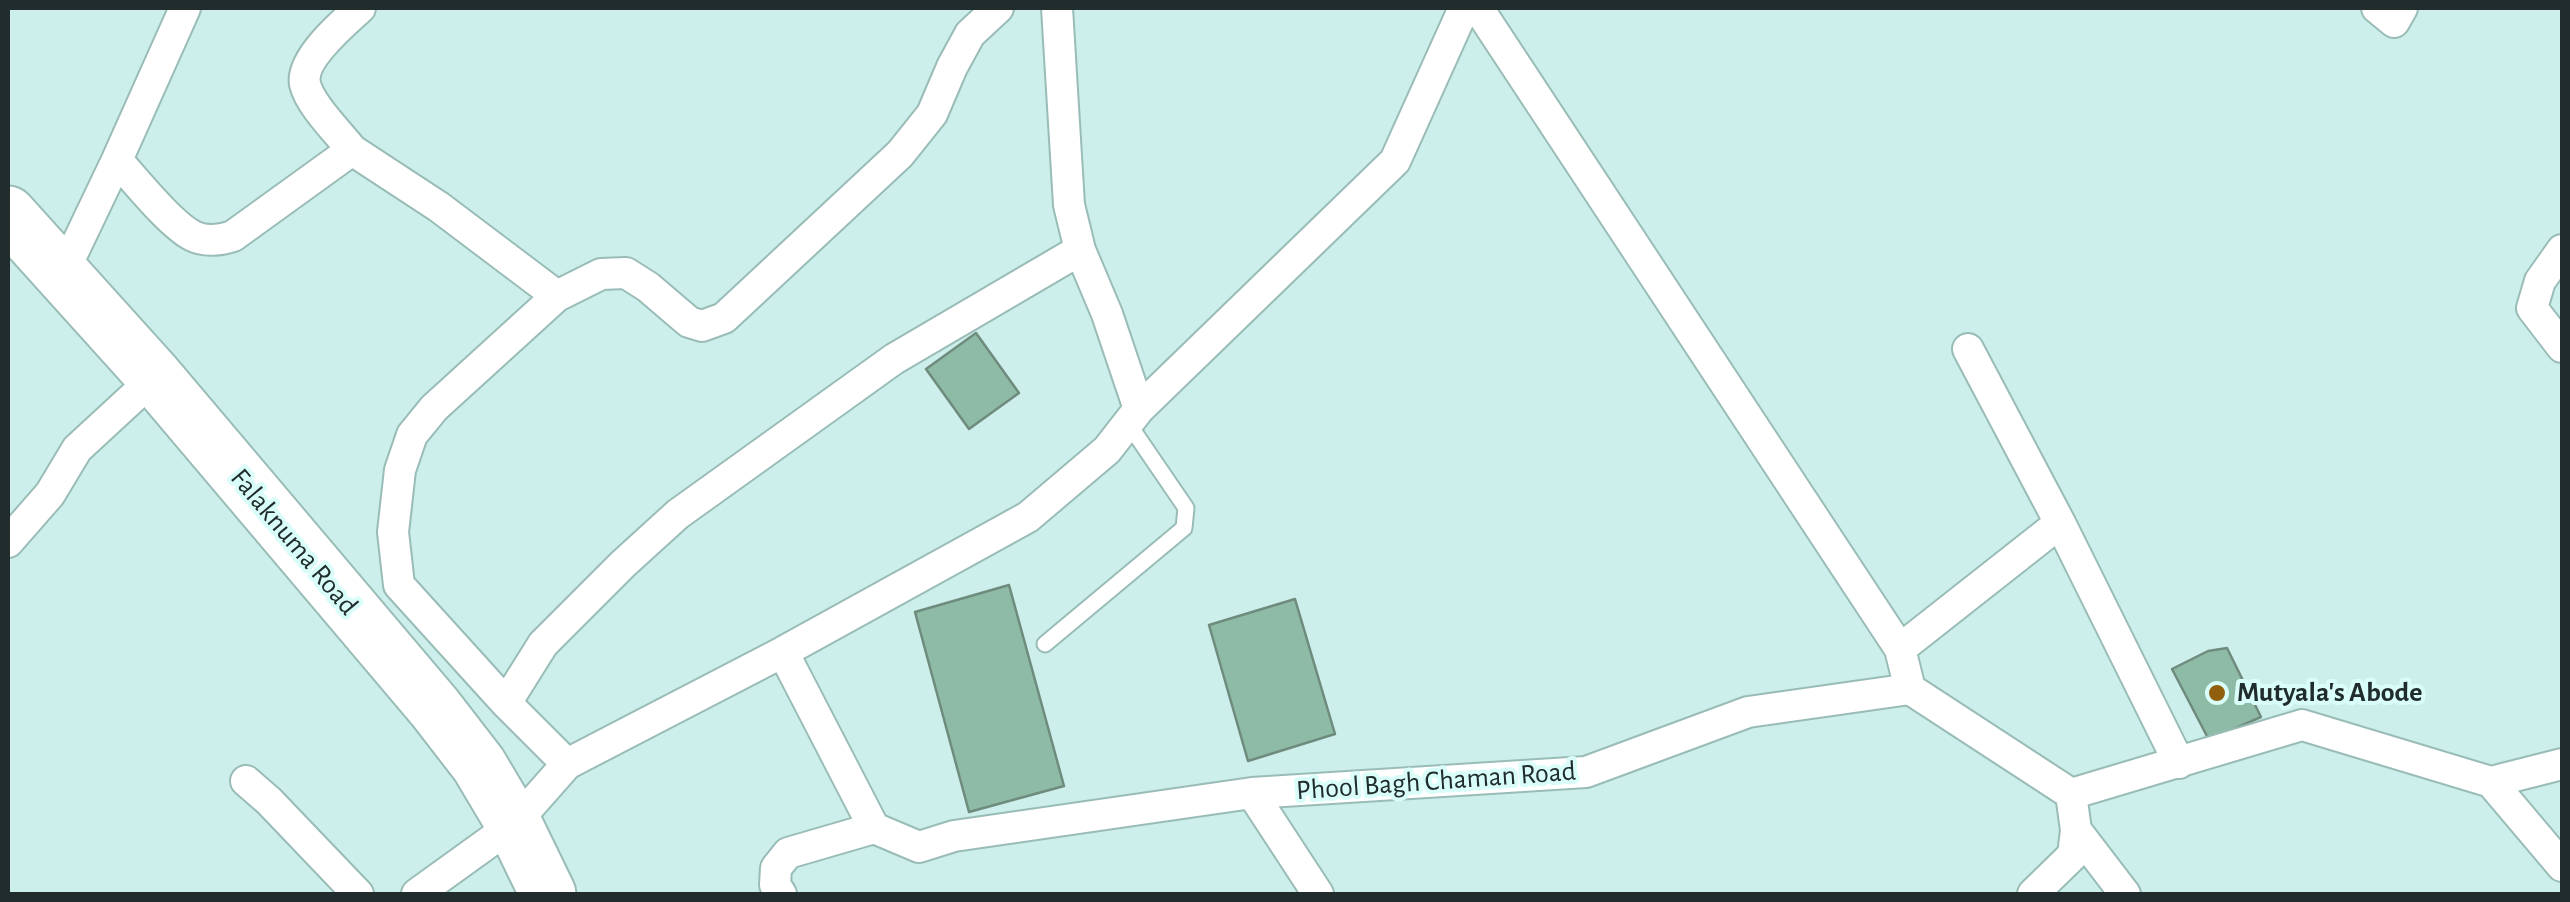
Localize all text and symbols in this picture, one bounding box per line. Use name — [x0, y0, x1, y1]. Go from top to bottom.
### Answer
street label: Falaknuma Road — [223, 462, 365, 622]
place label: Mutyala's Abode — [2237, 676, 2423, 710]
marker: Mutyala's Abode — [2206, 682, 2228, 704]
street label: Phool Bagh Chaman Road — [1295, 754, 1577, 808]

